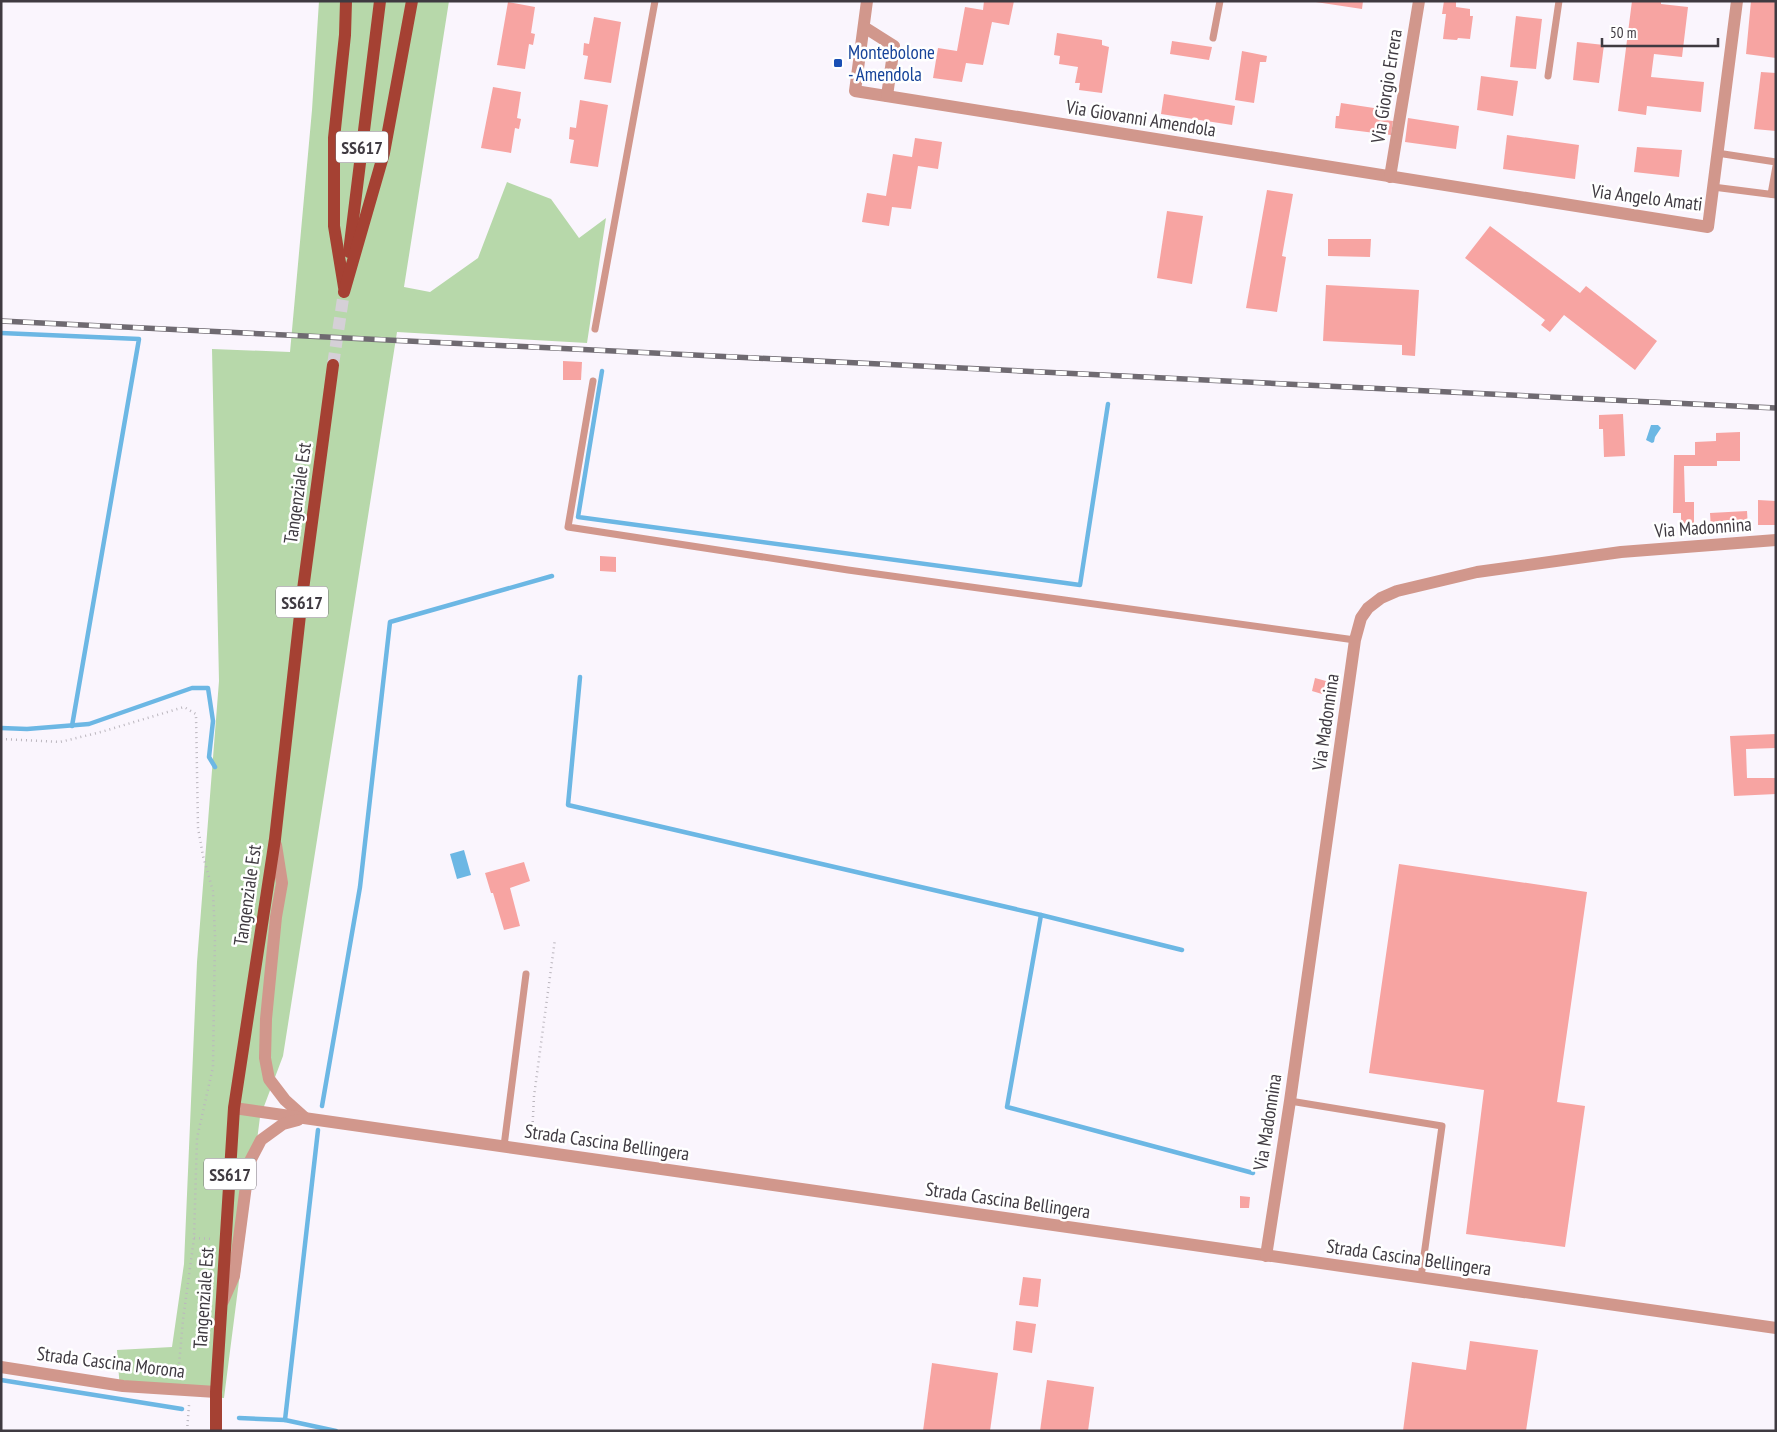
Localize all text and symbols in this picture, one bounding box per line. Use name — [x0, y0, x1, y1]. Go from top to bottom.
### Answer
scale bar — [1602, 15, 1718, 47]
text: 50 m — [1610, 23, 1636, 42]
street label: Via Giorgio Errera — [1365, 27, 1407, 146]
place label: Montebolone - Amendola — [848, 40, 935, 86]
marker: Montebolone - Amendola — [832, 57, 844, 69]
street label: Via Giovanni Amendola — [1063, 94, 1218, 142]
road number: SS617 — [336, 132, 388, 162]
street label: Via Angelo Amati — [1589, 178, 1704, 216]
street label: Tangenziale Est — [278, 440, 316, 545]
street label: Via Madonnina — [1653, 512, 1752, 542]
road number: SS617 — [276, 586, 328, 618]
street label: Via Madonnina — [1306, 672, 1344, 773]
street label: Tangenziale Est — [228, 842, 266, 947]
street label: Via Madonnina — [1247, 1072, 1286, 1173]
street label: Strada Cascina Bellingera — [523, 1119, 691, 1165]
road number: SS617 — [204, 1158, 256, 1190]
street label: Strada Cascina Bellingera — [924, 1177, 1092, 1223]
street label: Strada Cascina Bellingera — [1325, 1234, 1493, 1280]
street label: Tangenziale Est — [187, 1246, 219, 1350]
street label: Strada Cascina Morona — [36, 1341, 186, 1383]

